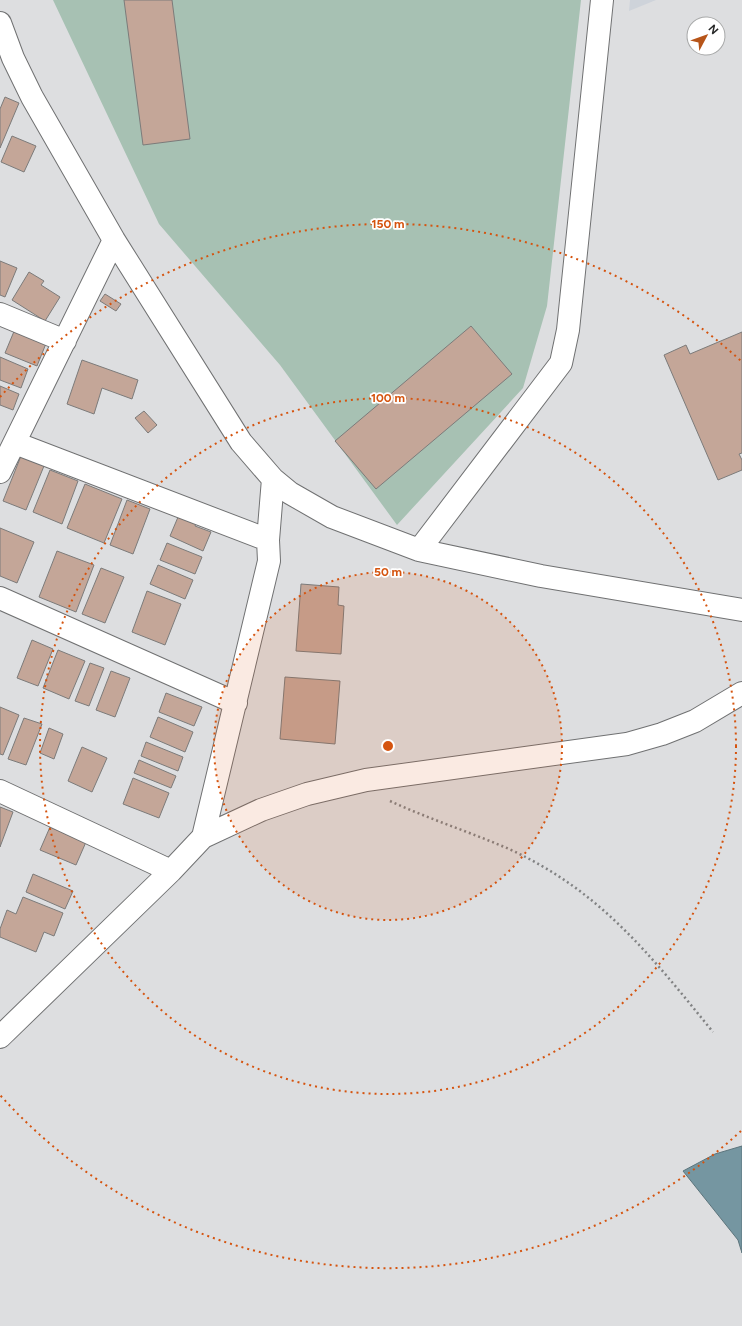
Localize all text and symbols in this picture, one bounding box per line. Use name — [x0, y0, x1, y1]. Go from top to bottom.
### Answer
north arrow — [686, 16, 726, 56]
text: N — [705, 22, 721, 37]
text: 150 m — [371, 217, 405, 231]
text: 100 m — [371, 391, 405, 405]
text: 50 m — [374, 565, 402, 579]
centre of rings — [381, 739, 395, 753]

